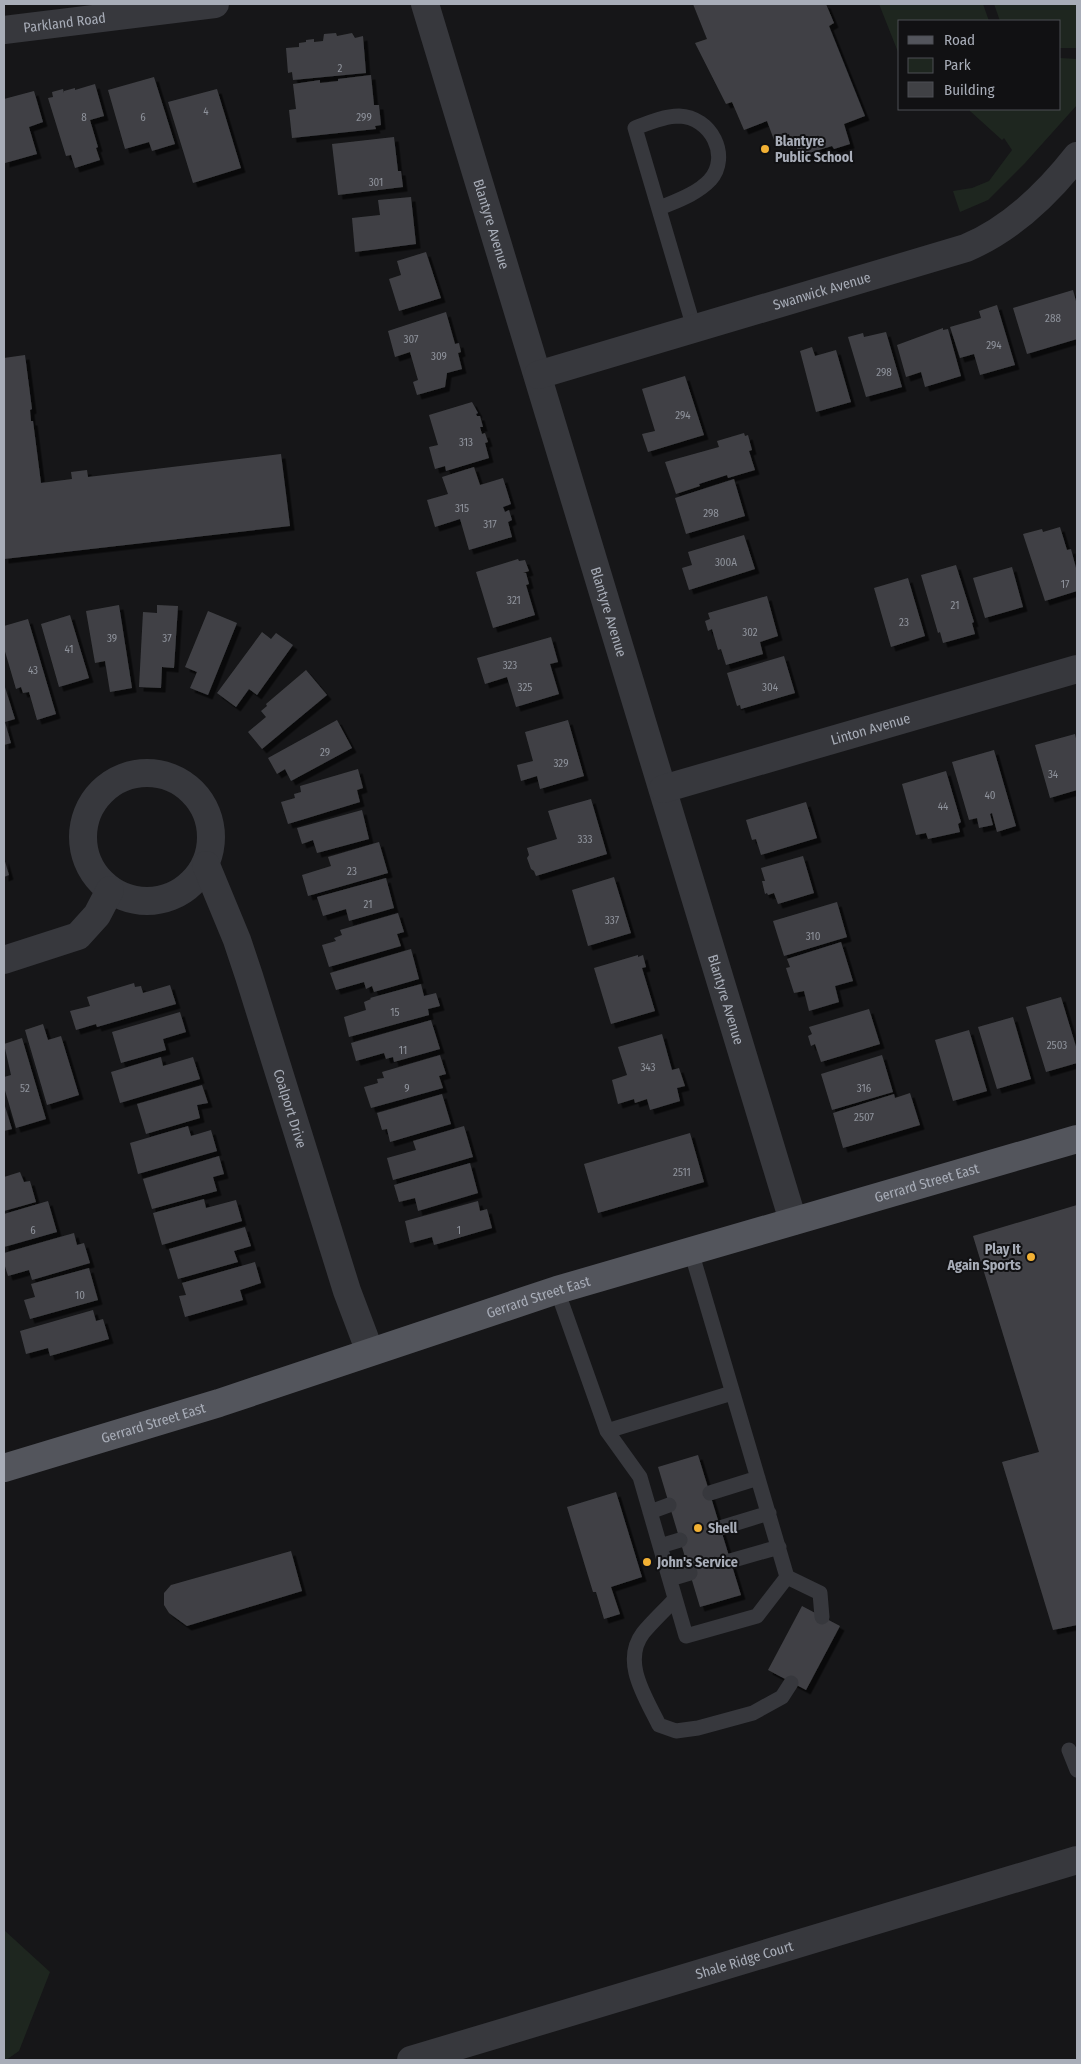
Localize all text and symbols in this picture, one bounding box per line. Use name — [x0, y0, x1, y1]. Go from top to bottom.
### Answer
street label: Parkland Road — [22, 9, 107, 36]
legend — [898, 20, 1061, 110]
text: Road — [944, 31, 975, 49]
text: Park — [944, 56, 971, 74]
house number: 2 — [338, 62, 343, 75]
text: Building — [944, 81, 995, 99]
house number: 4 — [203, 105, 209, 118]
house number: 8 — [81, 111, 87, 124]
house number: 6 — [140, 111, 146, 124]
house number: 299 — [356, 111, 372, 124]
place label: Blantyre Public School — [775, 133, 853, 166]
marker: Blantyre Public School — [759, 143, 771, 155]
house number: 301 — [369, 176, 383, 189]
street label: Blantyre Avenue — [470, 177, 513, 271]
street label: Swanwick Avenue — [771, 268, 873, 313]
house number: 288 — [1045, 312, 1061, 325]
house number: 307 — [404, 333, 419, 346]
house number: 294 — [986, 339, 1002, 352]
house number: 309 — [431, 350, 447, 363]
house number: 298 — [876, 366, 892, 379]
house number: 294 — [675, 409, 691, 422]
house number: 313 — [459, 436, 473, 449]
house number: 315 — [455, 502, 469, 515]
house number: 298 — [703, 507, 719, 520]
house number: 317 — [483, 518, 497, 531]
house number: 300A — [715, 556, 737, 569]
street label: Blantyre Avenue — [587, 565, 630, 659]
house number: 17 — [1061, 578, 1070, 591]
house number: 321 — [507, 594, 521, 607]
house number: 21 — [951, 599, 959, 612]
house number: 23 — [899, 616, 909, 629]
house number: 302 — [742, 626, 758, 639]
house number: 39 — [107, 632, 117, 645]
house number: 37 — [162, 632, 172, 645]
house number: 41 — [64, 643, 74, 656]
house number: 323 — [503, 659, 517, 672]
house number: 43 — [28, 664, 38, 677]
house number: 325 — [518, 681, 532, 694]
house number: 304 — [762, 681, 779, 694]
street label: Linton Avenue — [829, 709, 912, 748]
house number: 29 — [320, 746, 330, 759]
house number: 329 — [554, 757, 569, 770]
house number: 34 — [1048, 768, 1059, 781]
house number: 40 — [984, 789, 996, 802]
house number: 44 — [938, 800, 949, 813]
house number: 333 — [578, 833, 592, 846]
house number: 23 — [347, 865, 357, 878]
house number: 21 — [364, 898, 372, 911]
house number: 337 — [605, 914, 620, 927]
house number: 310 — [806, 930, 821, 943]
street label: Blantyre Avenue — [704, 952, 748, 1047]
house number: 15 — [390, 1006, 400, 1019]
house number: 2503 — [1047, 1039, 1067, 1052]
house number: 11 — [399, 1044, 407, 1057]
house number: 343 — [640, 1061, 656, 1074]
street label: Coalport Drive — [270, 1067, 311, 1150]
house number: 52 — [20, 1082, 30, 1095]
house number: 9 — [404, 1082, 410, 1095]
house number: 316 — [857, 1082, 872, 1095]
house number: 2507 — [854, 1111, 874, 1124]
street label: Gerrard Street East — [873, 1159, 981, 1206]
house number: 2511 — [673, 1166, 691, 1179]
house number: 6 — [30, 1224, 36, 1237]
house number: 1 — [457, 1224, 461, 1237]
place label: Play It Again Sports — [946, 1241, 1022, 1274]
marker: Play It Again Sports — [1025, 1251, 1037, 1263]
street label: Gerrard Street East — [484, 1272, 592, 1322]
house number: 10 — [75, 1289, 85, 1302]
street label: Gerrard Street East — [99, 1399, 208, 1447]
place label: Shell — [708, 1520, 738, 1537]
marker: Shell — [692, 1522, 704, 1534]
place label: John's Service — [656, 1554, 738, 1571]
marker: John's Service — [641, 1556, 653, 1568]
street label: Shale Ridge Court — [693, 1937, 796, 1983]

